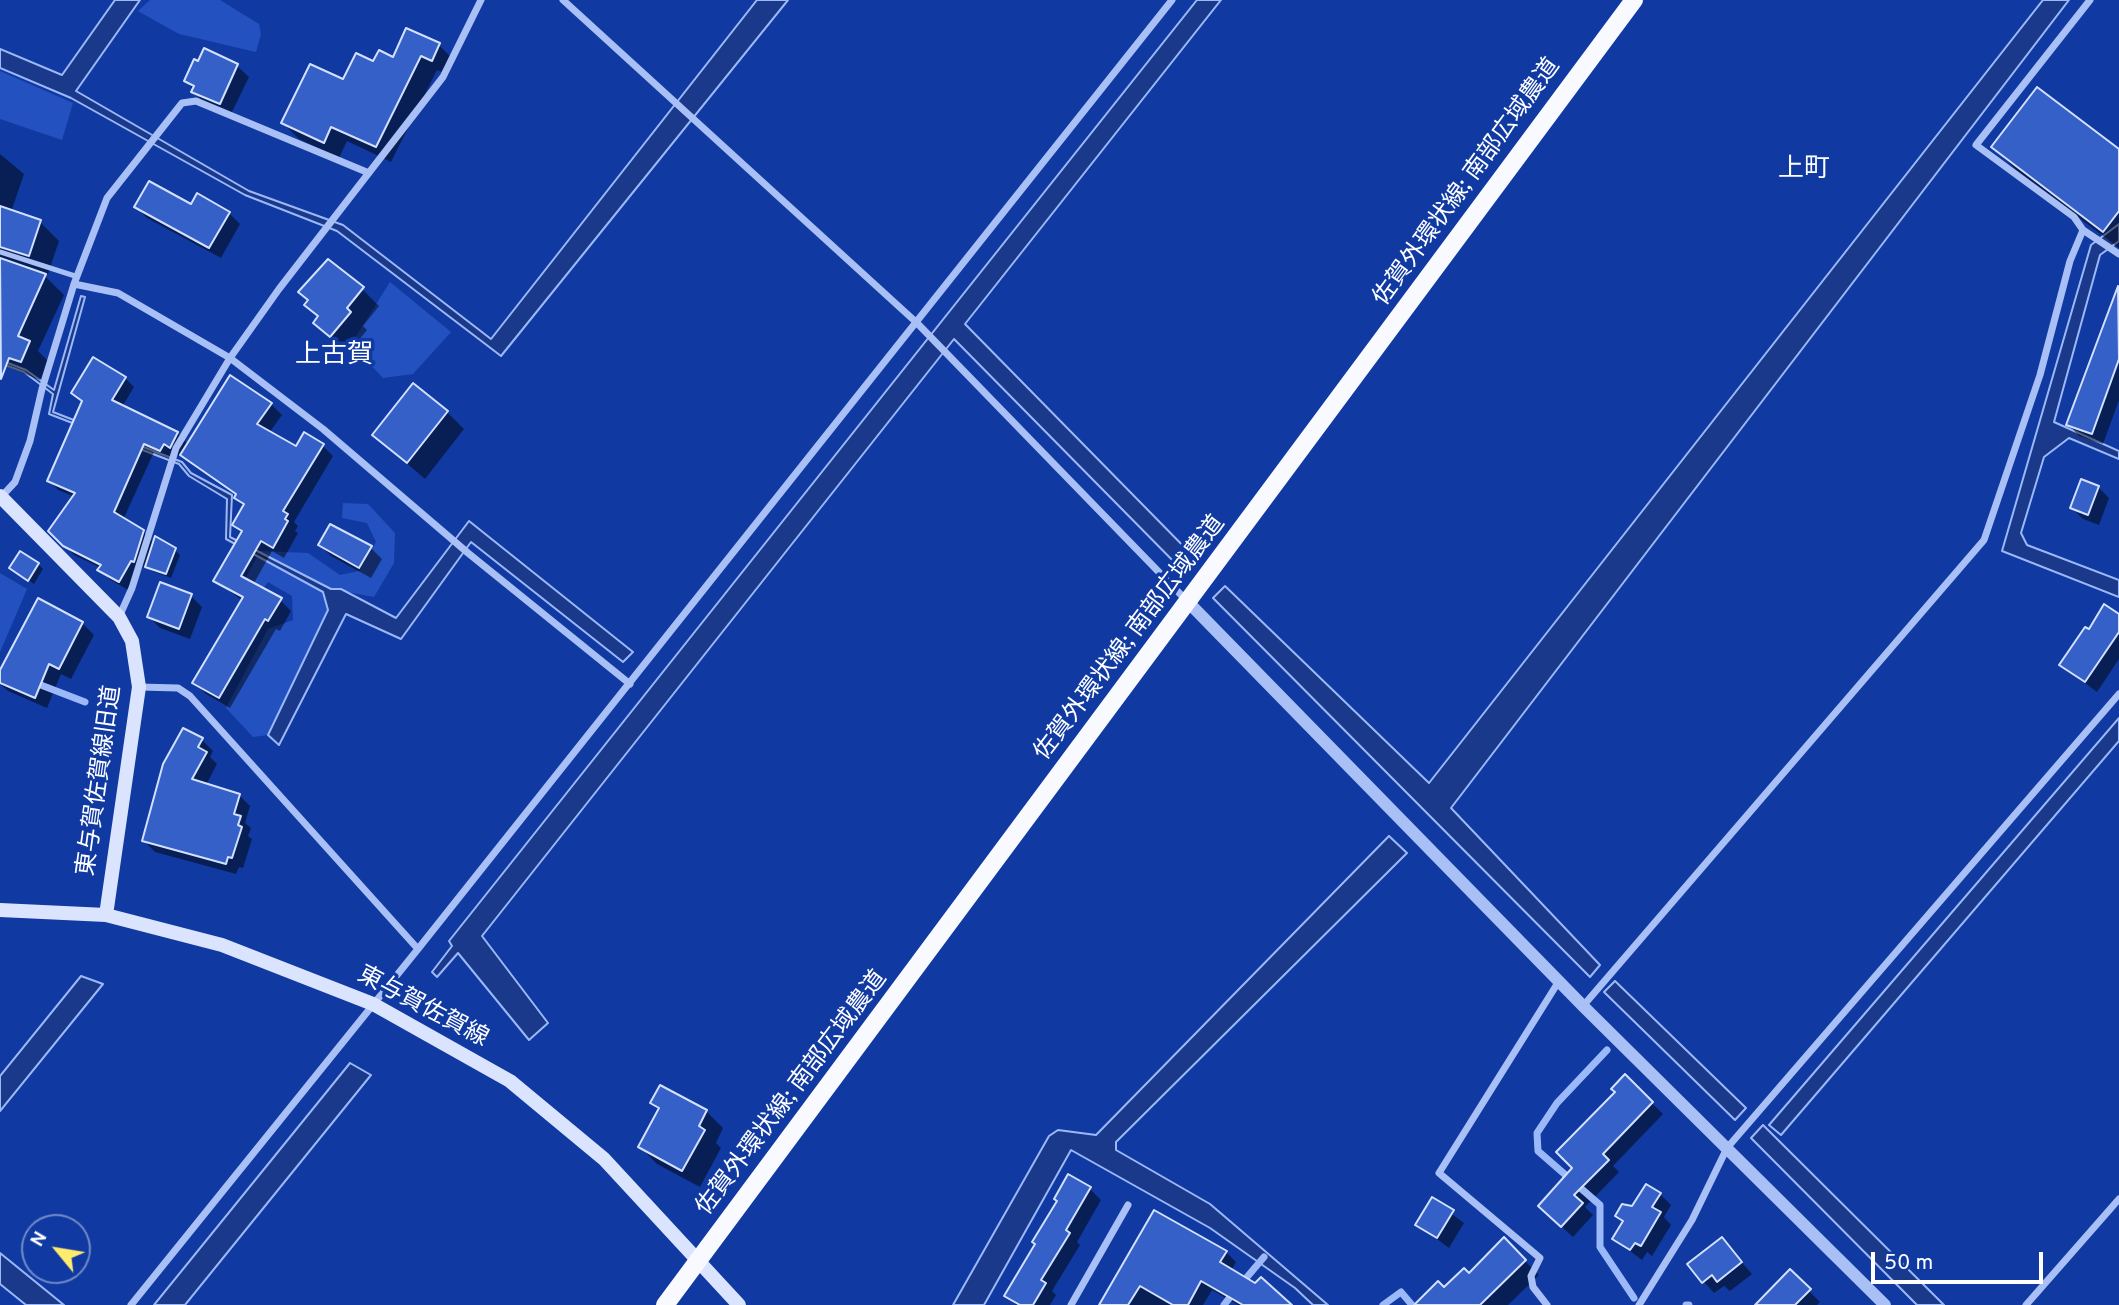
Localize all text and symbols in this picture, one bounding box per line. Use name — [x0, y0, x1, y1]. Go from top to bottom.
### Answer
street label: 佐賀外環状線; 南部広域農道 — [1368, 54, 1568, 312]
district label: 上町 — [1778, 155, 1830, 187]
district label: 上古賀 — [295, 341, 373, 373]
street label: 佐賀外環状線; 南部広域農道 — [1030, 511, 1232, 767]
street label: 東与賀佐賀線旧道 — [73, 684, 129, 878]
street label: 東与賀佐賀線 — [352, 961, 492, 1055]
street label: 佐賀外環状線; 南部広域農道 — [692, 966, 894, 1222]
north arrow — [21, 1214, 91, 1284]
text: N — [26, 1228, 53, 1251]
scale bar — [1874, 1238, 2046, 1282]
text: 50 m — [1884, 1250, 1933, 1277]

